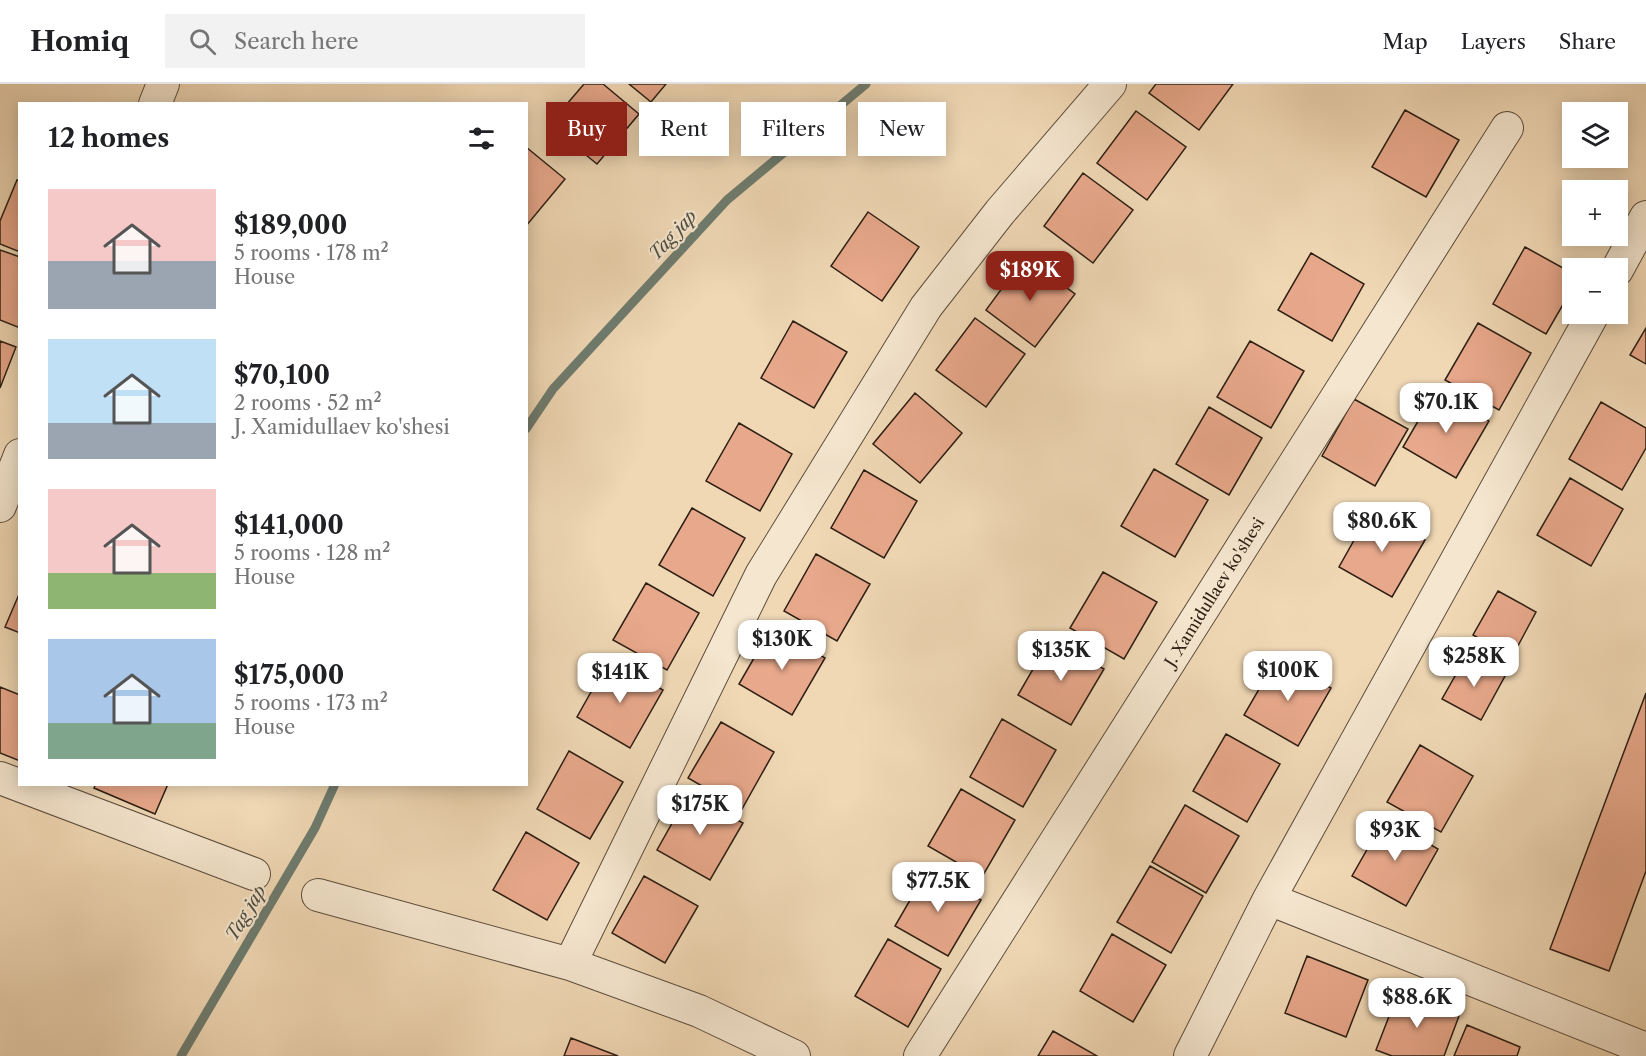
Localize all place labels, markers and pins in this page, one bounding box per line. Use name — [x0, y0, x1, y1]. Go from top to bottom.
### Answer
pin: $189K — [988, 251, 1072, 302]
pin: $70.1K — [1397, 383, 1495, 434]
pin: $80.6K — [1333, 502, 1431, 553]
pin: $130K — [740, 620, 824, 671]
pin: $135K — [1019, 631, 1103, 682]
pin: $258K — [1432, 637, 1516, 688]
pin: $100K — [1246, 651, 1330, 702]
pin: $141K — [578, 653, 662, 704]
pin: $175K — [658, 785, 742, 836]
pin: $93K — [1359, 811, 1431, 862]
pin: $77.5K — [889, 862, 987, 913]
pin: $88.6K — [1368, 978, 1466, 1029]

